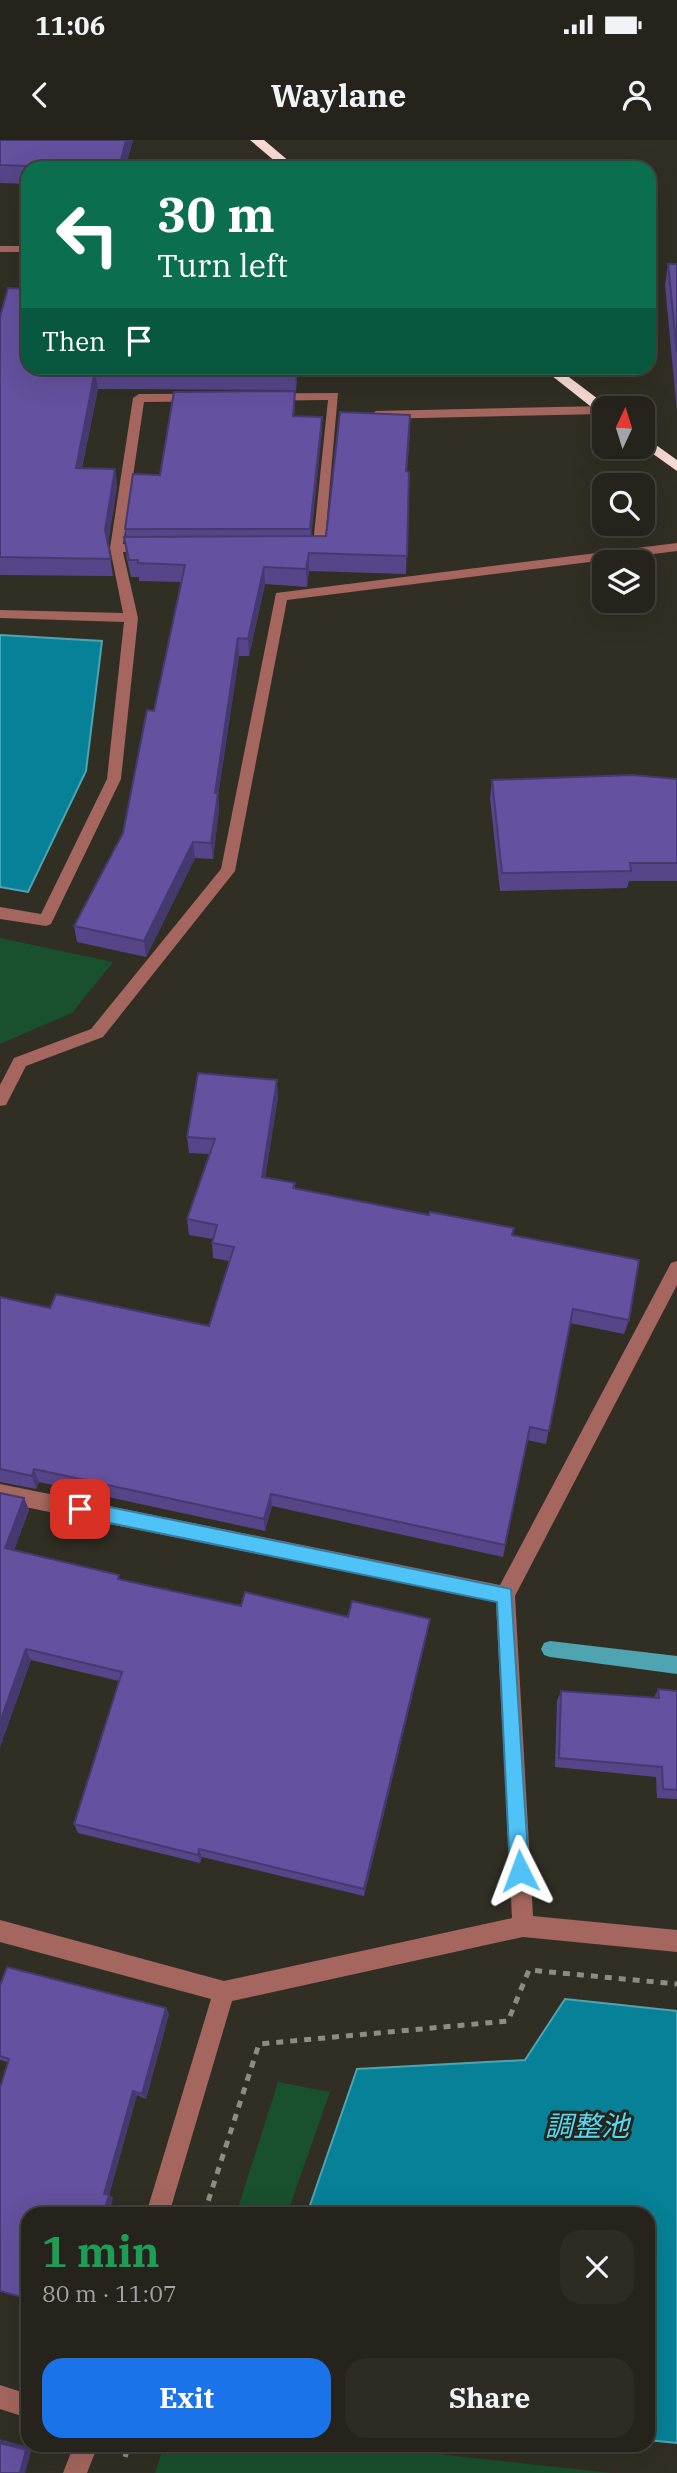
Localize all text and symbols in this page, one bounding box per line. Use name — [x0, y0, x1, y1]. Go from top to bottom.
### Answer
text: 11:06 — [35, 8, 105, 42]
text: Waylane — [271, 74, 406, 116]
icon: back — [21, 76, 59, 114]
icon: person — [618, 76, 656, 114]
text: 30 m — [157, 182, 275, 245]
icon: left — [42, 189, 133, 280]
text: Turn left — [157, 244, 288, 286]
icon: arrive — [120, 322, 158, 360]
text: Then — [42, 324, 106, 358]
north arrow — [592, 396, 654, 458]
map controls — [592, 396, 655, 613]
button: search — [592, 473, 655, 536]
button: layers — [592, 550, 655, 613]
pin — [50, 1479, 110, 1539]
icon: arrive — [61, 1490, 99, 1528]
position arrow — [483, 1834, 557, 1908]
water label: 調整池 — [545, 2107, 632, 2144]
text: 1 min — [42, 2224, 160, 2279]
button: close — [560, 2230, 634, 2304]
text: 80 m · 11:07 — [42, 2278, 177, 2308]
button: Exit — [42, 2358, 331, 2438]
button: Share — [345, 2358, 634, 2438]

